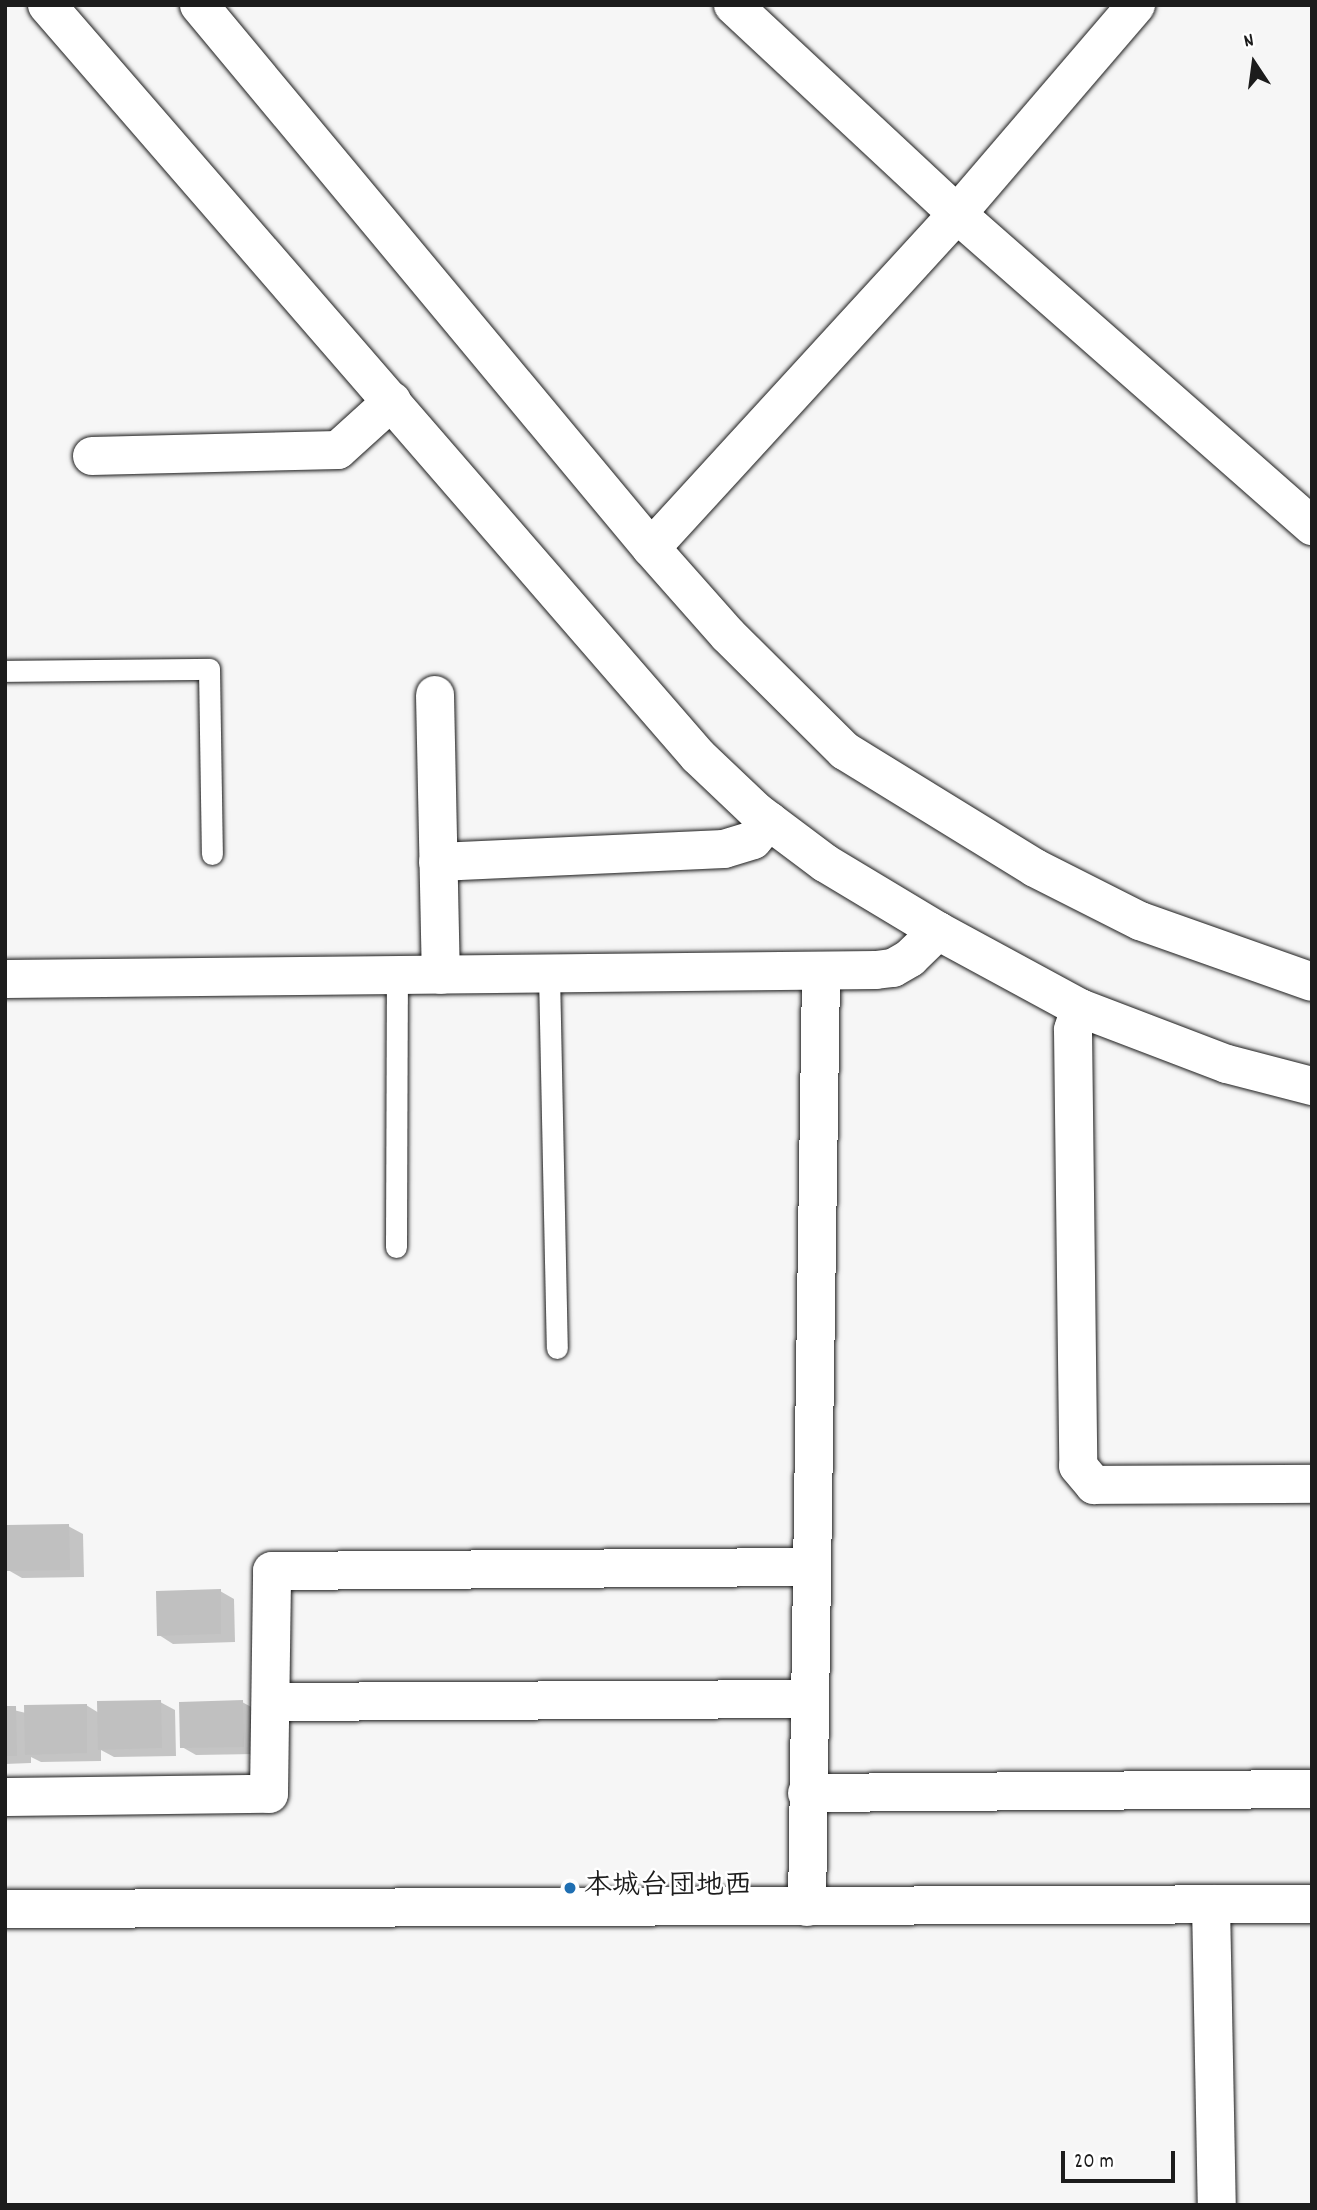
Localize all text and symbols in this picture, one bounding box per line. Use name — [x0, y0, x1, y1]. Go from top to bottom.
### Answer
north arrow — [1219, 28, 1289, 98]
text: N — [1242, 28, 1257, 56]
place label: 本城台団地西 — [584, 1871, 752, 1905]
marker: 本城台団地西 — [562, 1880, 578, 1896]
scale bar — [1065, 2136, 1179, 2180]
text: 20 m — [1074, 2148, 1114, 2178]

